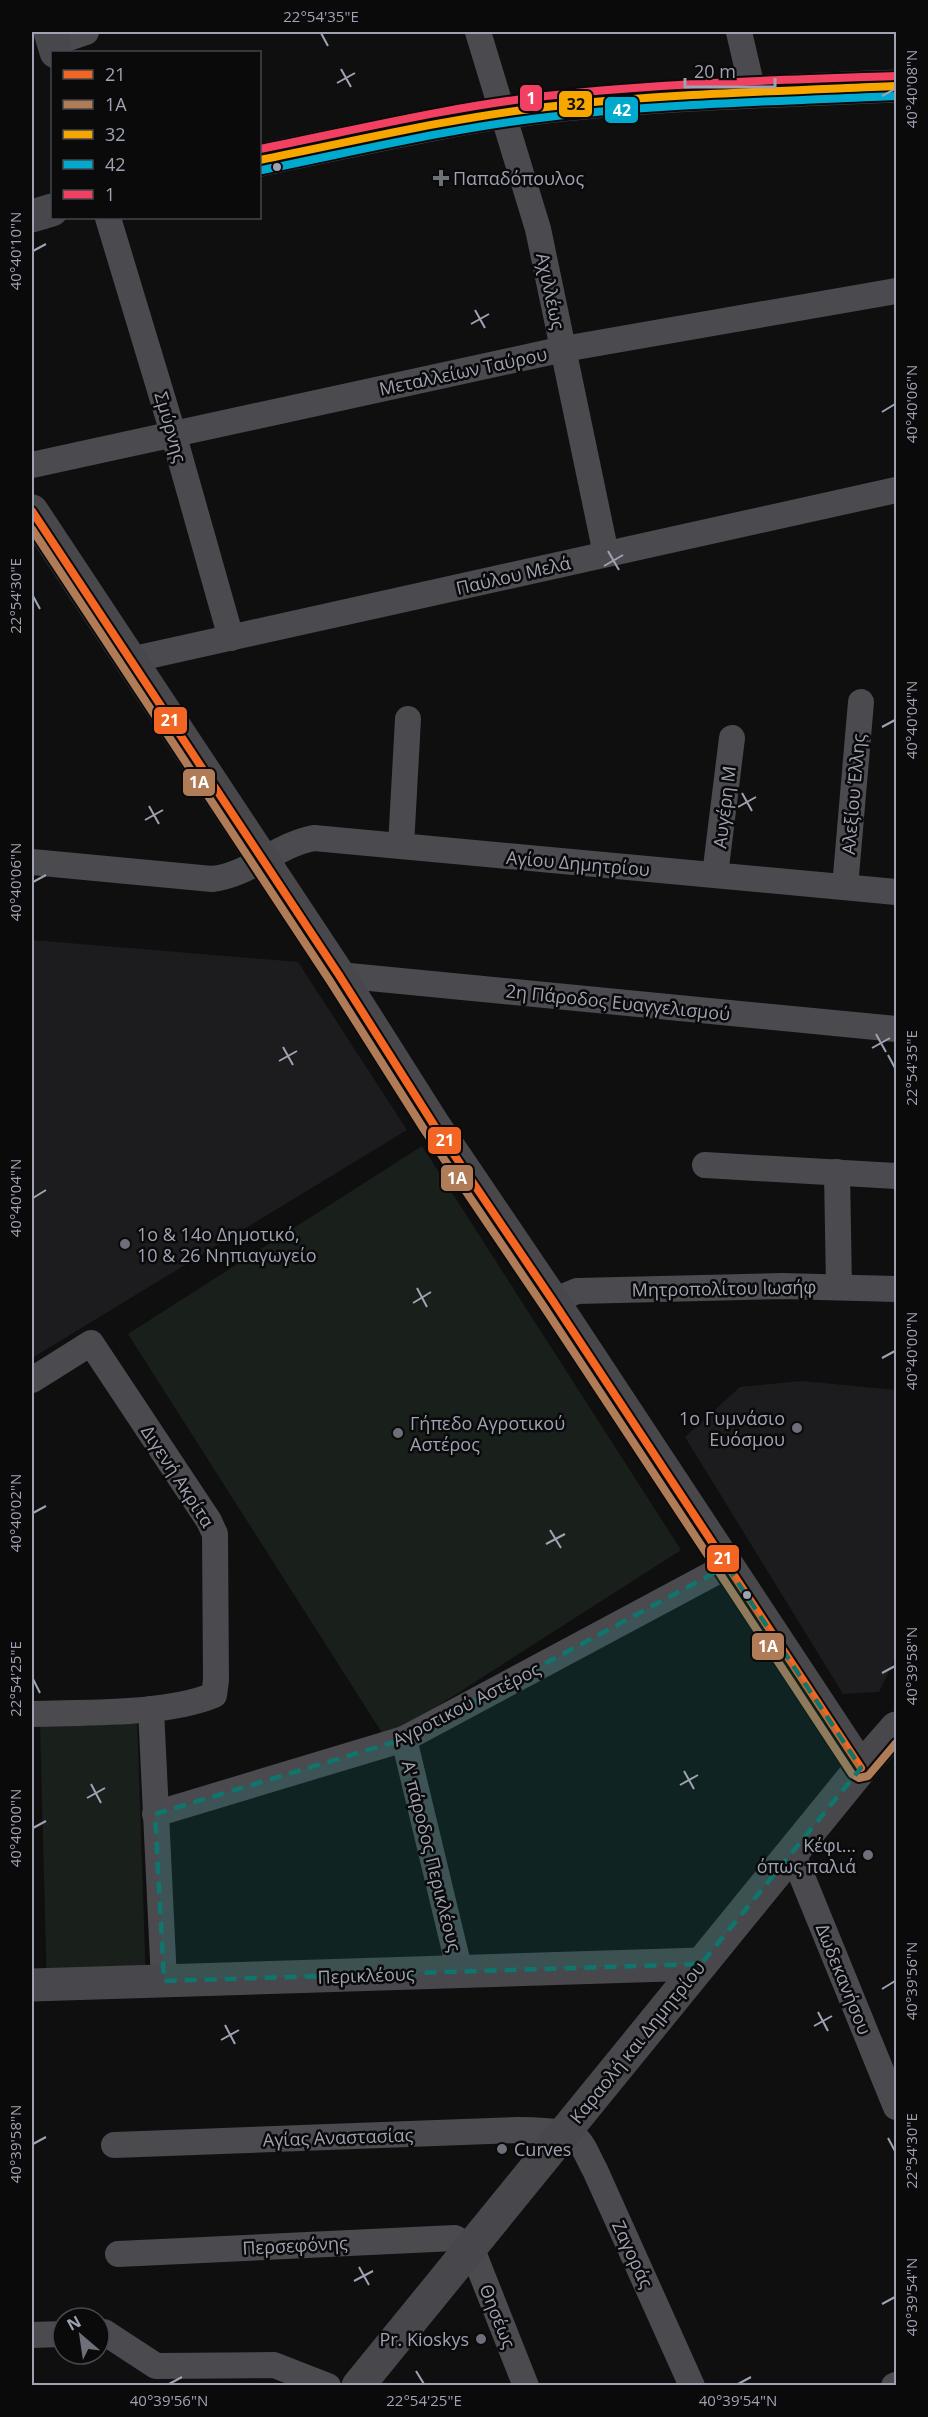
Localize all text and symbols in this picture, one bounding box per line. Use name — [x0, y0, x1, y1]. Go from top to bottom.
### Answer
text: 22°54'35"E — [283, 6, 359, 26]
text: 40°40'08"N — [901, 50, 921, 128]
legend — [51, 51, 261, 219]
scale bar — [685, 51, 775, 89]
text: 20 m — [694, 59, 736, 83]
text: 21 — [105, 62, 126, 86]
line badge: 1 — [519, 84, 543, 112]
text: 1 — [526, 87, 536, 109]
line badge: 32 — [558, 90, 593, 118]
text: 1Α — [105, 92, 127, 116]
text: 32 — [567, 93, 585, 115]
line badge: 42 — [604, 96, 639, 124]
text: 42 — [613, 99, 631, 121]
text: 32 — [105, 122, 126, 146]
text: 42 — [105, 152, 126, 176]
unlabelled marker — [271, 161, 283, 173]
place label: Παπαδόπουλος — [453, 166, 584, 190]
marker: Παπαδόπουλος — [434, 171, 448, 185]
text: 1 — [105, 182, 115, 206]
text: 40°40'10"N — [5, 212, 25, 290]
street label: Αχιλλέως — [531, 250, 571, 332]
street label: Μεταλλείων Ταύρου — [377, 341, 549, 401]
text: 40°40'06"N — [901, 365, 921, 443]
street label: Σμύρνης — [149, 389, 193, 465]
street label: Παύλου Μελά — [453, 550, 573, 600]
text: 22°54'30"E — [5, 558, 25, 634]
text: 40°40'04"N — [901, 681, 921, 759]
line badge: 21 — [153, 706, 188, 735]
text: 21 — [161, 709, 179, 731]
street label: Αλεξίου Έλλης — [836, 732, 870, 855]
street label: Αυγέρη Μ — [707, 764, 741, 850]
line badge: 1Α — [182, 768, 216, 797]
text: 1Α — [189, 771, 210, 793]
text: 40°40'06"N — [5, 843, 25, 921]
street label: Αγίου Δημητρίου — [505, 845, 651, 881]
street label: 2η Πάροδος Ευαγγελισμού — [505, 978, 731, 1026]
text: 22°54'35"E — [901, 1030, 921, 1106]
line badge: 21 — [427, 1126, 462, 1155]
text: 21 — [436, 1129, 454, 1151]
text: 40°40'04"N — [5, 1159, 25, 1237]
line badge: 1Α — [440, 1164, 474, 1192]
text: 1Α — [447, 1167, 468, 1189]
place label: 1ο & 14ο Δημοτικό, 10 & 26 Νηπιαγωγείο — [137, 1222, 317, 1267]
marker: 1ο & 14ο Δημοτικό, 10 & 26 Νηπιαγωγείο — [118, 1237, 132, 1251]
street label: Μητροπολίτου Ιωσήφ — [632, 1274, 816, 1302]
text: 40°40'00"N — [901, 1312, 921, 1390]
place label: 1ο Γυμνάσιο Ευόσμου — [679, 1406, 785, 1451]
place label: Γήπεδο Αγροτικού Αστέρος — [410, 1411, 565, 1456]
street label: Διγενή Ακρίτα — [136, 1420, 220, 1532]
marker: 1ο Γυμνάσιο Ευόσμου — [790, 1421, 804, 1435]
marker: Γήπεδο Αγροτικού Αστέρος — [391, 1426, 405, 1440]
text: 40°40'02"N — [5, 1474, 25, 1552]
line badge: 21 — [706, 1544, 740, 1573]
text: 21 — [714, 1547, 732, 1569]
unlabelled marker — [741, 1589, 753, 1601]
text: 40°39'58"N — [901, 1627, 921, 1705]
line badge: 1Α — [751, 1632, 785, 1661]
text: 1Α — [758, 1635, 779, 1657]
text: 22°54'25"E — [5, 1641, 25, 1717]
street label: Αγροτικού Αστέρος — [388, 1656, 544, 1752]
street label: Α' πάροδος Περικλέους — [397, 1758, 467, 1954]
text: 40°40'00"N — [5, 1789, 25, 1867]
place label: Κέφι... όπως παλιά — [757, 1833, 856, 1878]
marker: Κέφι... όπως παλιά — [861, 1848, 875, 1862]
street label: Δωδεκανήσου — [811, 1920, 877, 2038]
text: 40°39'56"N — [901, 1942, 921, 2020]
street label: Καραολή και Δημητρίου — [564, 1956, 710, 2128]
street label: Περικλέους — [317, 1961, 415, 1989]
text: 40°39'58"N — [5, 2105, 25, 2183]
text: 22°54'30"E — [901, 2113, 921, 2189]
street label: Αγίας Αναστασίας — [262, 2122, 414, 2152]
place label: Curves — [514, 2137, 571, 2161]
marker: Curves — [495, 2142, 509, 2156]
street label: Ζαγοράς — [607, 2216, 659, 2292]
street label: Περσεφόνης — [242, 2230, 349, 2260]
text: 40°39'54"N — [901, 2258, 921, 2336]
street label: Θησέως — [474, 2280, 522, 2352]
north arrow — [51, 2306, 111, 2366]
text: N — [63, 2310, 85, 2336]
place label: Pr. Kioskys — [379, 2327, 469, 2351]
marker: Pr. Kioskys — [474, 2332, 488, 2346]
text: 40°39'56"N — [130, 2390, 208, 2410]
text: 22°54'25"E — [386, 2390, 462, 2410]
text: 40°39'54"N — [699, 2390, 777, 2410]

